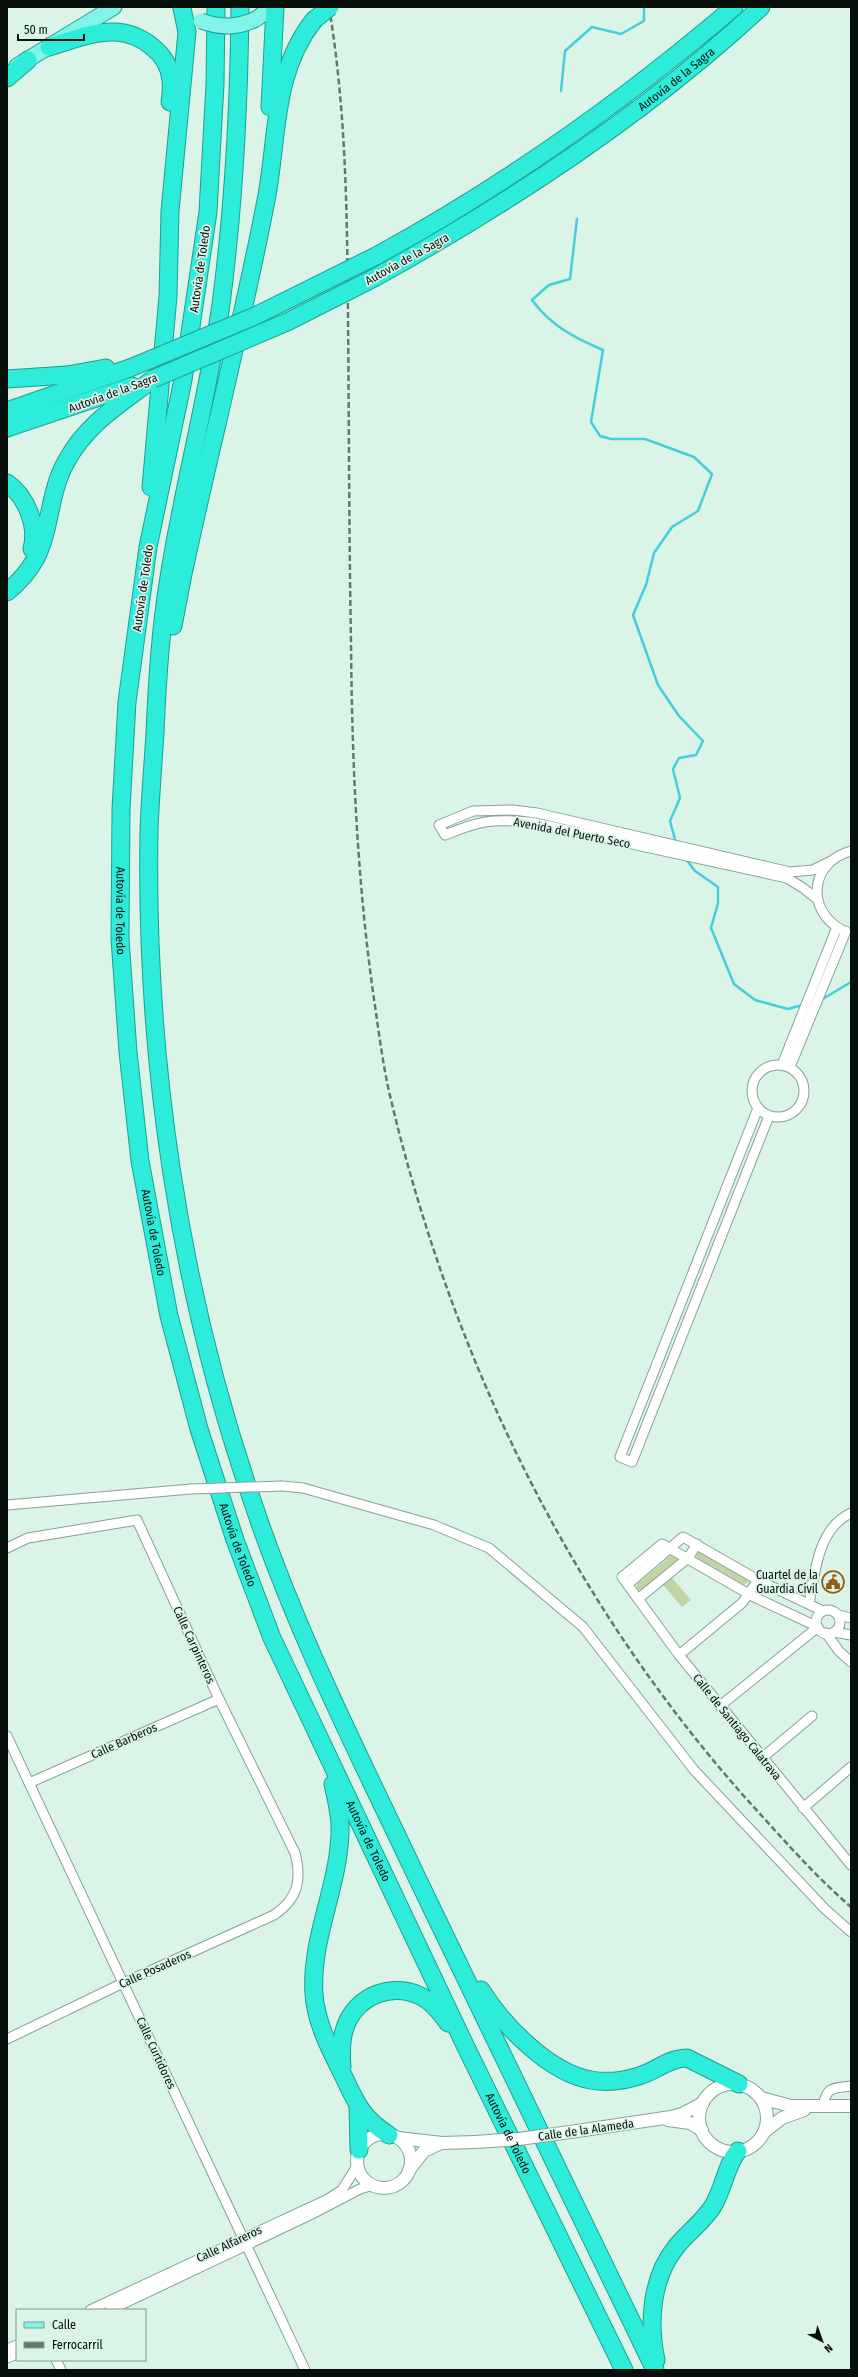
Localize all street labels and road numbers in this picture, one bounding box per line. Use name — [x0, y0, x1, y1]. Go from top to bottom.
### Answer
street label: Autovía de la Sagra — [635, 44, 717, 114]
street label: Autovía de Toledo — [187, 225, 213, 313]
street label: Autovía de la Sagra — [363, 230, 451, 288]
street label: Autovía de la Sagra — [67, 370, 160, 416]
street label: Autovía de Toledo — [130, 544, 156, 632]
street label: Avenida del Puerto Seco — [512, 815, 632, 851]
street label: Autovía de Toledo — [113, 867, 128, 955]
street label: Autovía de Toledo — [138, 1188, 168, 1277]
street label: Autovía de Toledo — [216, 1501, 259, 1589]
street label: Calle Carpinteros — [170, 1604, 218, 1686]
street label: Calle de Santiago Calatrava — [690, 1671, 784, 1783]
street label: Calle Barberos — [89, 1720, 159, 1762]
street label: Autovía de Toledo — [343, 1798, 393, 1884]
street label: Calle Posaderos — [117, 1947, 193, 1991]
street label: Calle Curtidores — [133, 2015, 179, 2091]
street label: Autovía de Toledo — [483, 2091, 534, 2176]
street label: Calle de la Alameda — [537, 2116, 635, 2144]
street label: Calle Alfareros — [194, 2223, 264, 2265]

